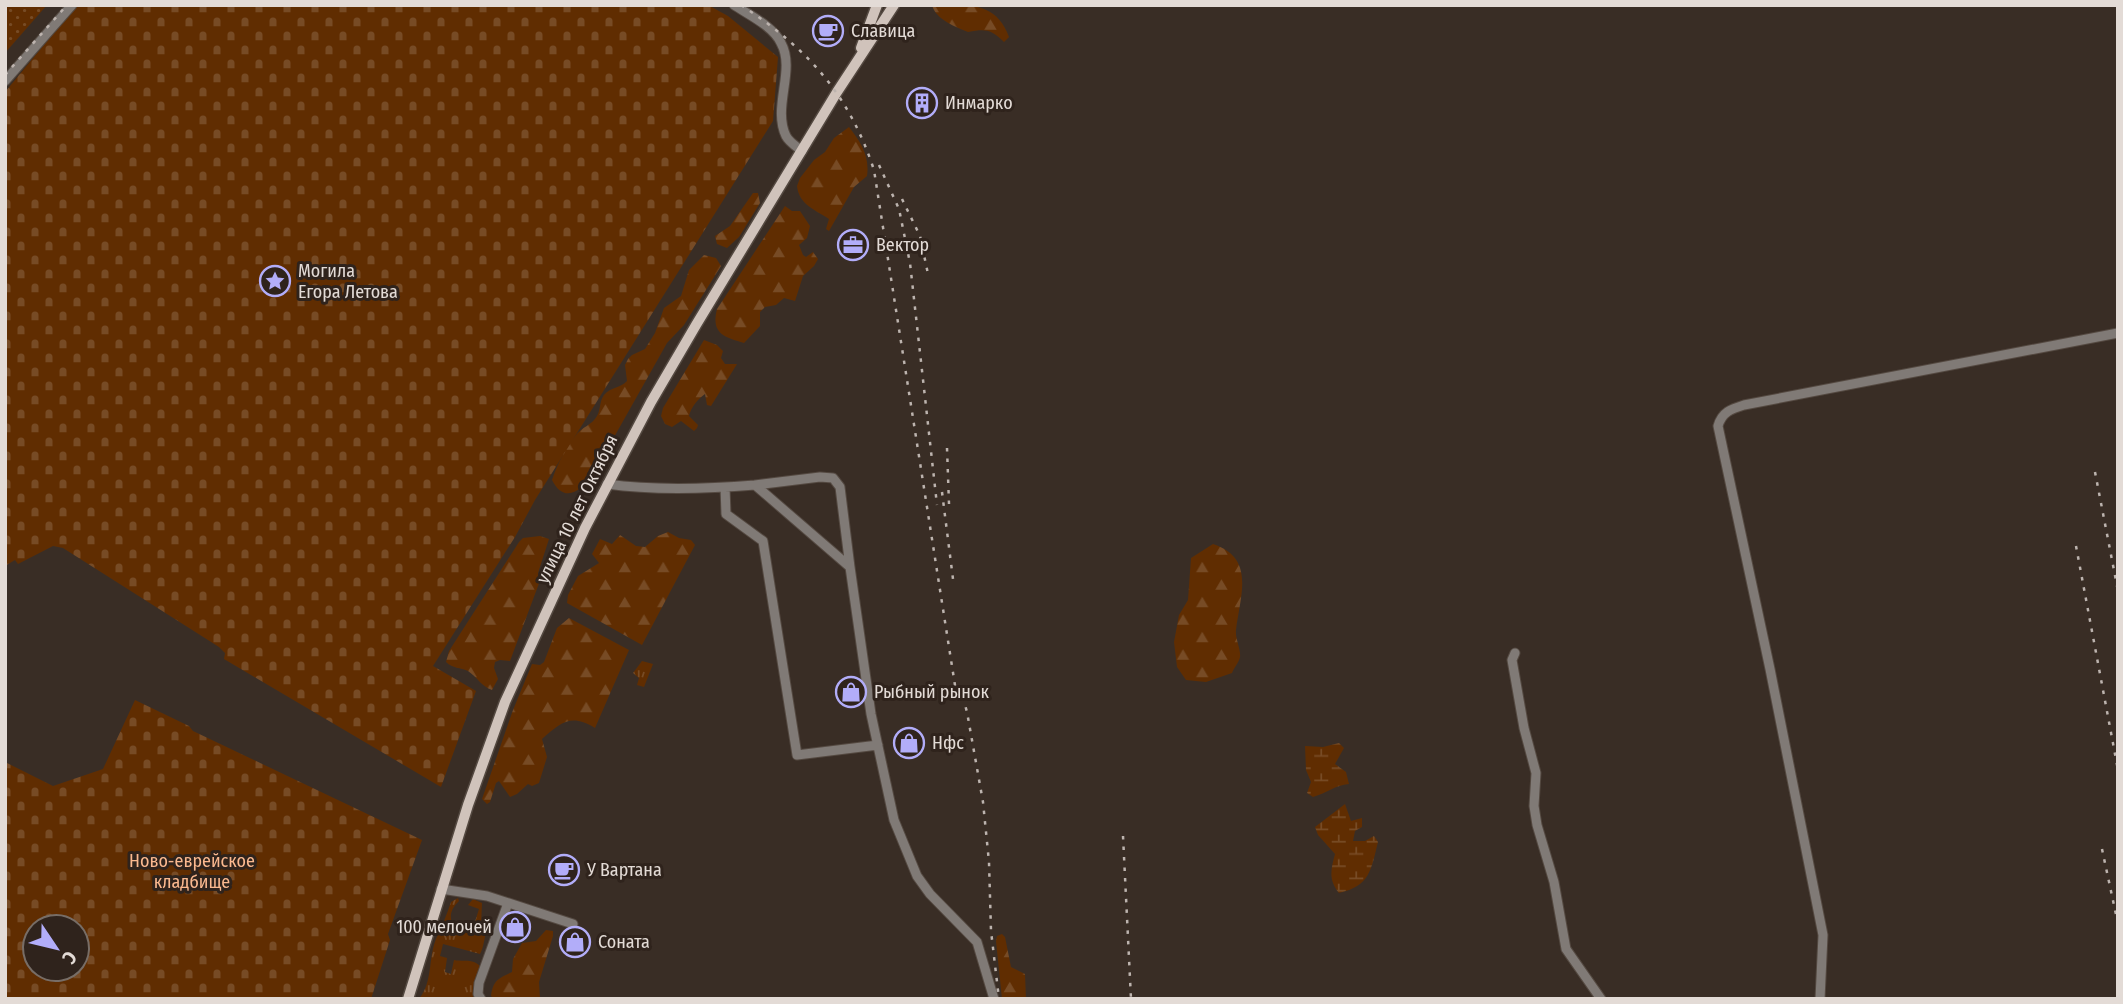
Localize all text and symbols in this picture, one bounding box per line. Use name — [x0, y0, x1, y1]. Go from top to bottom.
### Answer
cafe icon: Славица — [811, 14, 845, 48]
place label: Славица — [851, 20, 915, 42]
building icon: Инмарко — [905, 86, 939, 120]
place label: Инмарко — [945, 92, 1013, 114]
office icon: Вектор — [836, 228, 870, 262]
place label: Вектор — [876, 234, 929, 256]
place label: Могила Егора Летова — [298, 260, 398, 303]
place icon: Могила Егора Летова — [258, 264, 292, 298]
street label: улица 10 лет Октября — [531, 431, 623, 587]
shop icon: Рыбный рынок — [834, 675, 868, 709]
place label: Рыбный рынок — [874, 681, 989, 703]
shop icon: Нфс — [892, 726, 926, 760]
place label: Нфс — [932, 732, 964, 754]
park label: Ново-еврейское кладбище — [129, 850, 255, 893]
cafe icon: У Вартана — [547, 853, 581, 887]
place label: У Вартана — [586, 859, 662, 881]
shop icon: 100 мелочей — [498, 910, 532, 944]
north arrow — [21, 913, 91, 983]
place label: 100 мелочей — [396, 916, 492, 938]
shop icon: Соната — [558, 925, 592, 959]
place label: Соната — [598, 931, 650, 953]
text: С — [57, 947, 82, 968]

